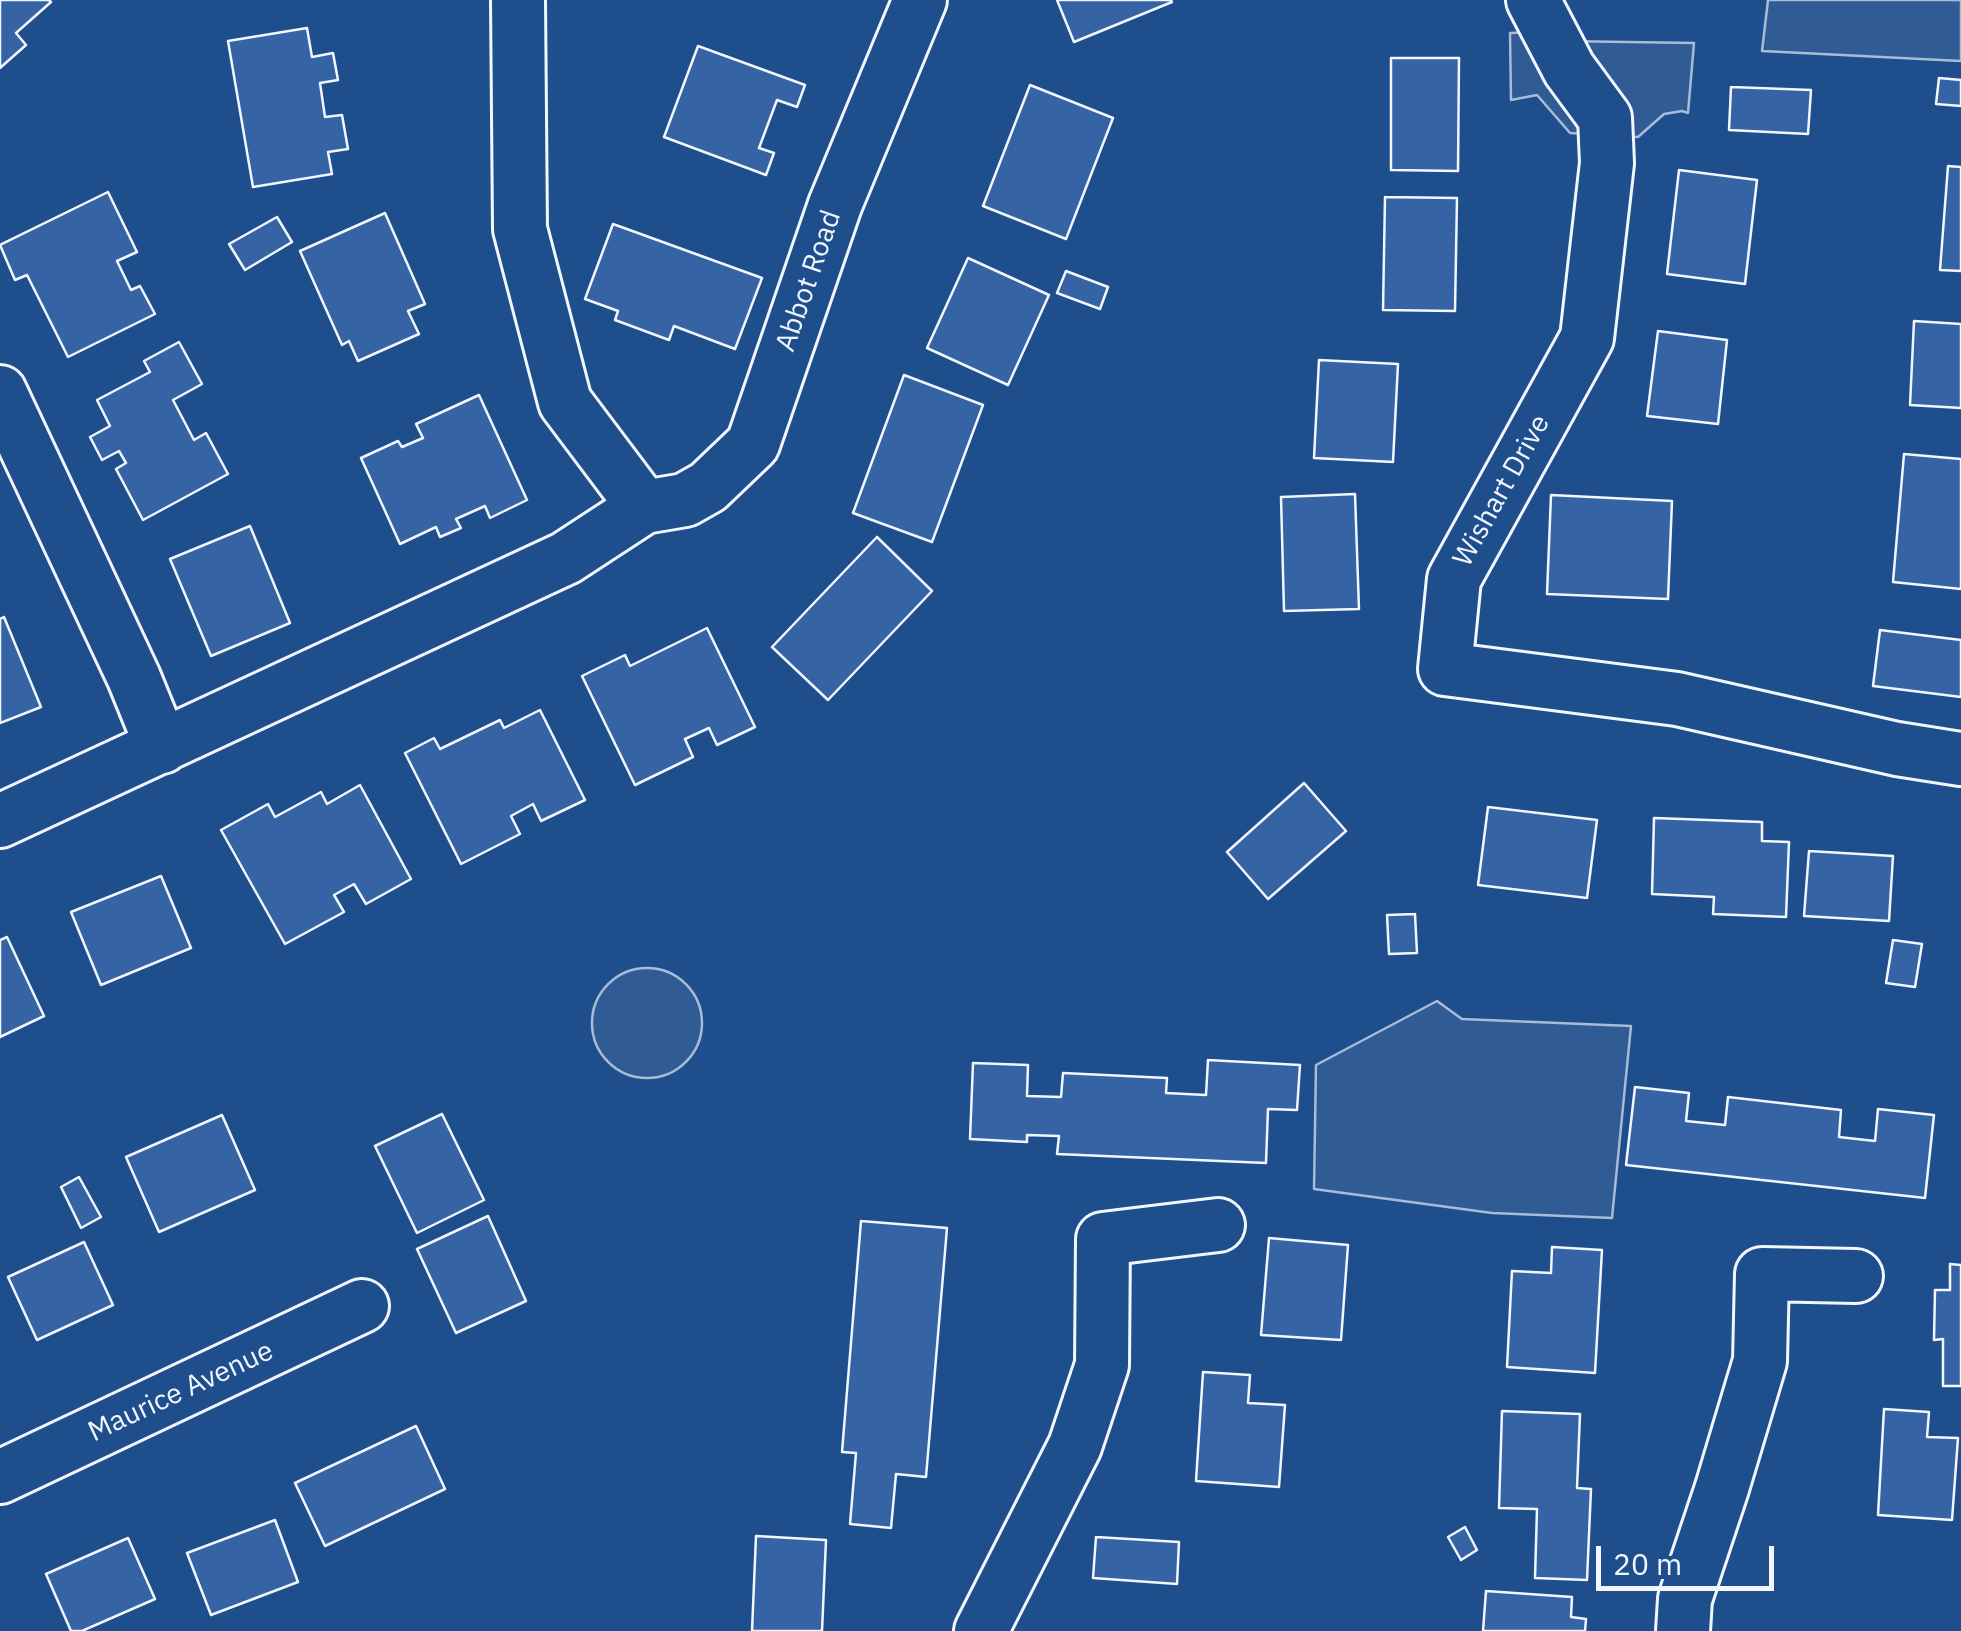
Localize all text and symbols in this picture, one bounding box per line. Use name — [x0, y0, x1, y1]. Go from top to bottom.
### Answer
street label: Abbot Road — [769, 206, 849, 356]
street label: Wishart Drive — [1447, 409, 1557, 573]
street label: Maurice Avenue — [83, 1334, 279, 1450]
scale bar — [1601, 1526, 1778, 1588]
text: 20 m — [1613, 1544, 1682, 1583]

